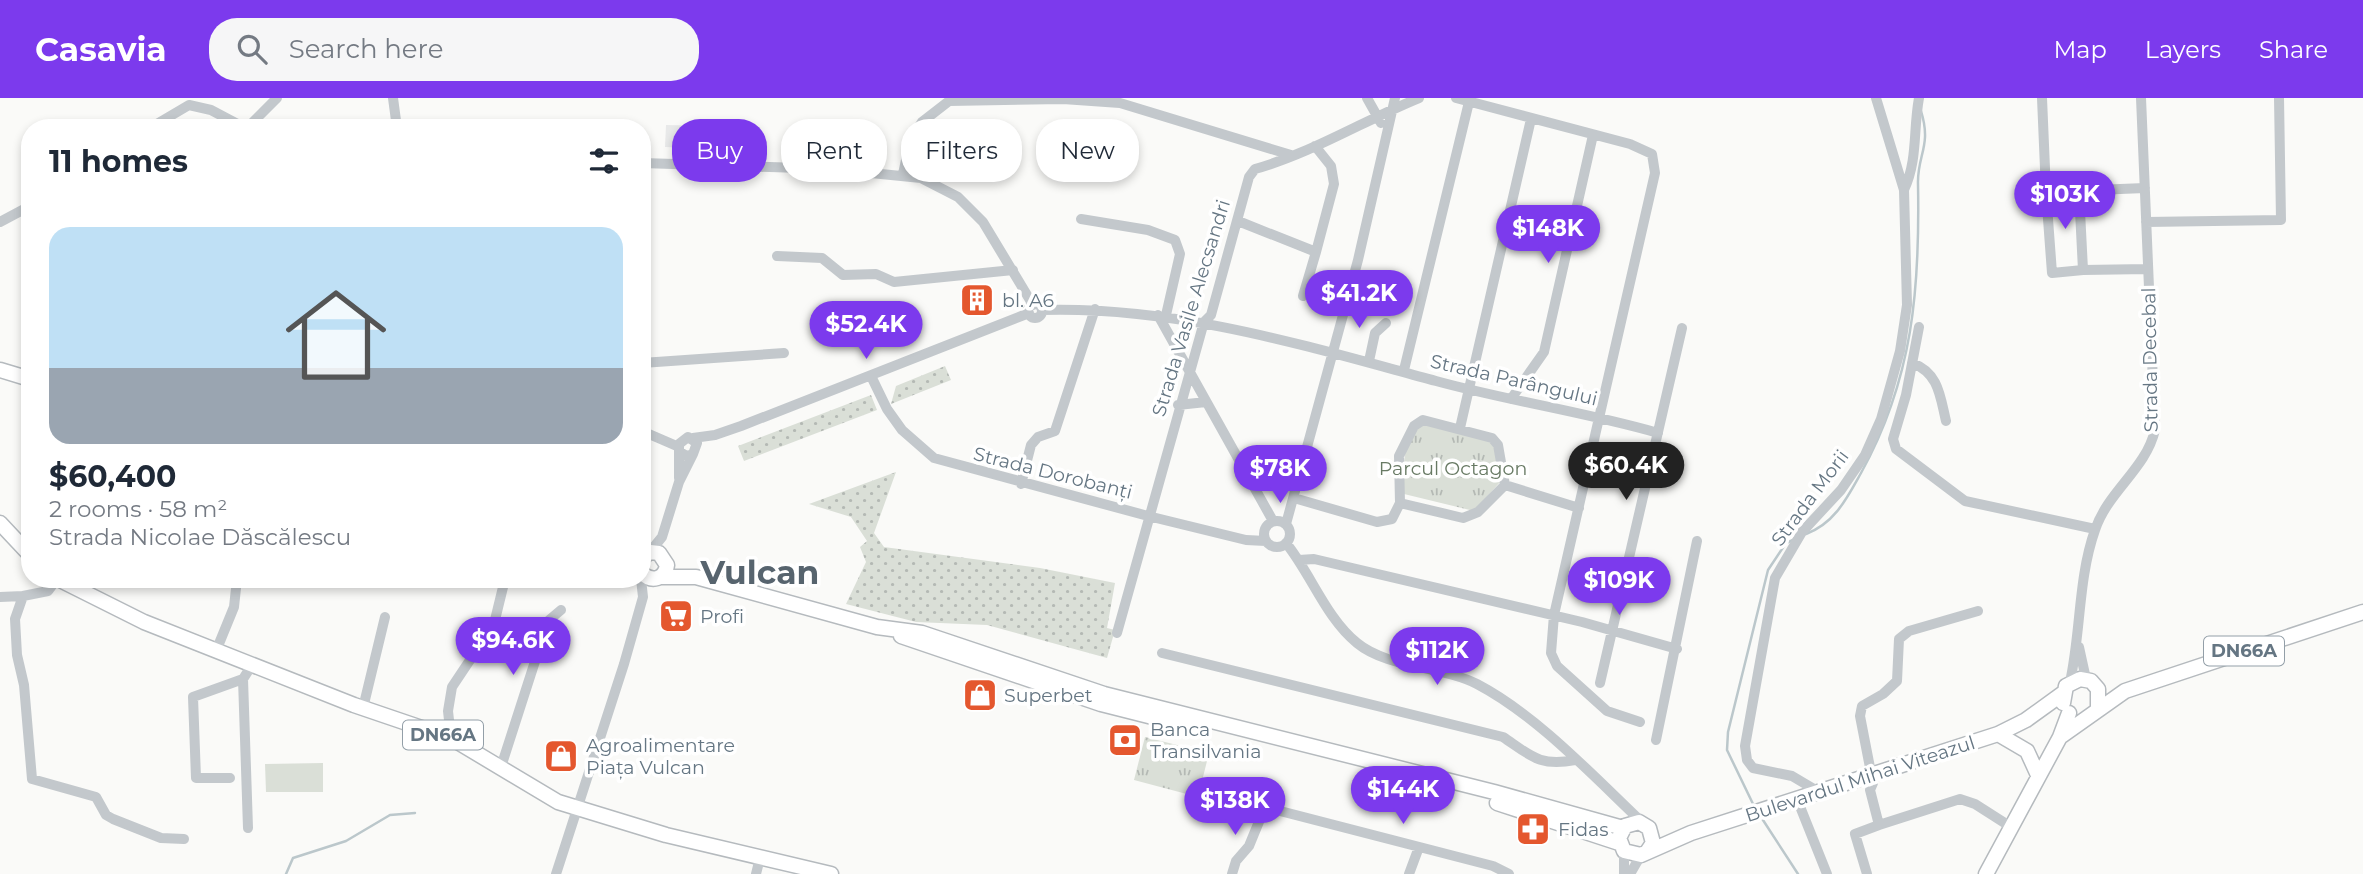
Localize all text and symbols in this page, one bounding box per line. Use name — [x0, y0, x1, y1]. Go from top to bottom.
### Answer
search box — [209, 18, 699, 81]
text: Casavia — [35, 29, 167, 69]
icon: search — [233, 30, 271, 68]
text: Search here — [289, 33, 443, 65]
text: Map — [2053, 35, 2107, 64]
text: Layers — [2145, 35, 2221, 64]
text: Share — [2259, 35, 2328, 64]
chip: Buy — [672, 119, 767, 182]
chip: Rent — [781, 119, 887, 182]
chip: Filters — [901, 119, 1022, 182]
chip: New — [1036, 119, 1139, 182]
icon: filters — [585, 142, 623, 180]
text: 11 homes — [49, 143, 188, 180]
pin: $103K — [2016, 172, 2114, 231]
text: $103K — [2030, 180, 2100, 208]
street label: Strada Vasile Alecsandri — [1147, 197, 1235, 419]
pin: $148K — [1499, 206, 1597, 265]
text: $148K — [1512, 214, 1584, 242]
pin: $41.2K — [1302, 271, 1416, 330]
icon: home — [273, 272, 399, 398]
text: $41.2K — [1321, 279, 1397, 307]
building icon: bl. A6 — [958, 281, 996, 319]
street label: Strada Decebal — [2137, 287, 2163, 433]
place label: bl. A6 — [1002, 289, 1054, 312]
pin: $52.4K — [809, 302, 923, 361]
text: $52.4K — [826, 310, 906, 338]
street label: Strada Parângului — [1428, 350, 1600, 410]
street label: Strada Dorobanți — [971, 442, 1135, 505]
pin: $60.4K — [1569, 442, 1683, 502]
street label: Strada Morii — [1766, 445, 1854, 551]
pin: $78K — [1239, 446, 1321, 505]
text: $60.4K — [1584, 451, 1668, 479]
text: $78K — [1250, 454, 1310, 482]
park label: Parcul Octagon — [1379, 457, 1527, 480]
text: $60,400 — [49, 458, 177, 495]
text: 2 rooms · 58 m² — [49, 495, 227, 523]
text: Strada Nicolae Dăscălescu — [49, 523, 351, 551]
district label: Vulcan — [700, 552, 819, 592]
pin: $109K — [1570, 558, 1668, 617]
text: $109K — [1584, 566, 1654, 594]
supermarket icon: Profi — [657, 597, 695, 635]
place label: Profi — [700, 605, 744, 628]
pin: $94.6K — [456, 618, 570, 677]
text: $94.6K — [472, 626, 554, 654]
pin: $112K — [1388, 628, 1486, 687]
text: $112K — [1405, 636, 1469, 664]
road number: DN66A — [2204, 636, 2284, 666]
shop icon: Superbet — [961, 676, 999, 714]
place label: Superbet — [1004, 684, 1093, 707]
place label: Banca Transilvania — [1150, 718, 1261, 763]
road number: DN66A — [403, 720, 483, 750]
bank icon: Banca Transilvania — [1106, 721, 1144, 759]
street label: Bulevardul Mihai Viteazul — [1742, 731, 1978, 827]
place label: Agroalimentare Piața Vulcan — [586, 734, 735, 780]
shop icon: Agroalimentare Piața Vulcan — [542, 737, 580, 775]
pin: $144K — [1354, 766, 1452, 826]
text: $144K — [1367, 775, 1439, 803]
pin: $138K — [1186, 778, 1284, 837]
text: $138K — [1200, 786, 1270, 814]
pharmacy icon: Fidas — [1514, 810, 1552, 848]
place label: Fidas — [1558, 818, 1609, 841]

